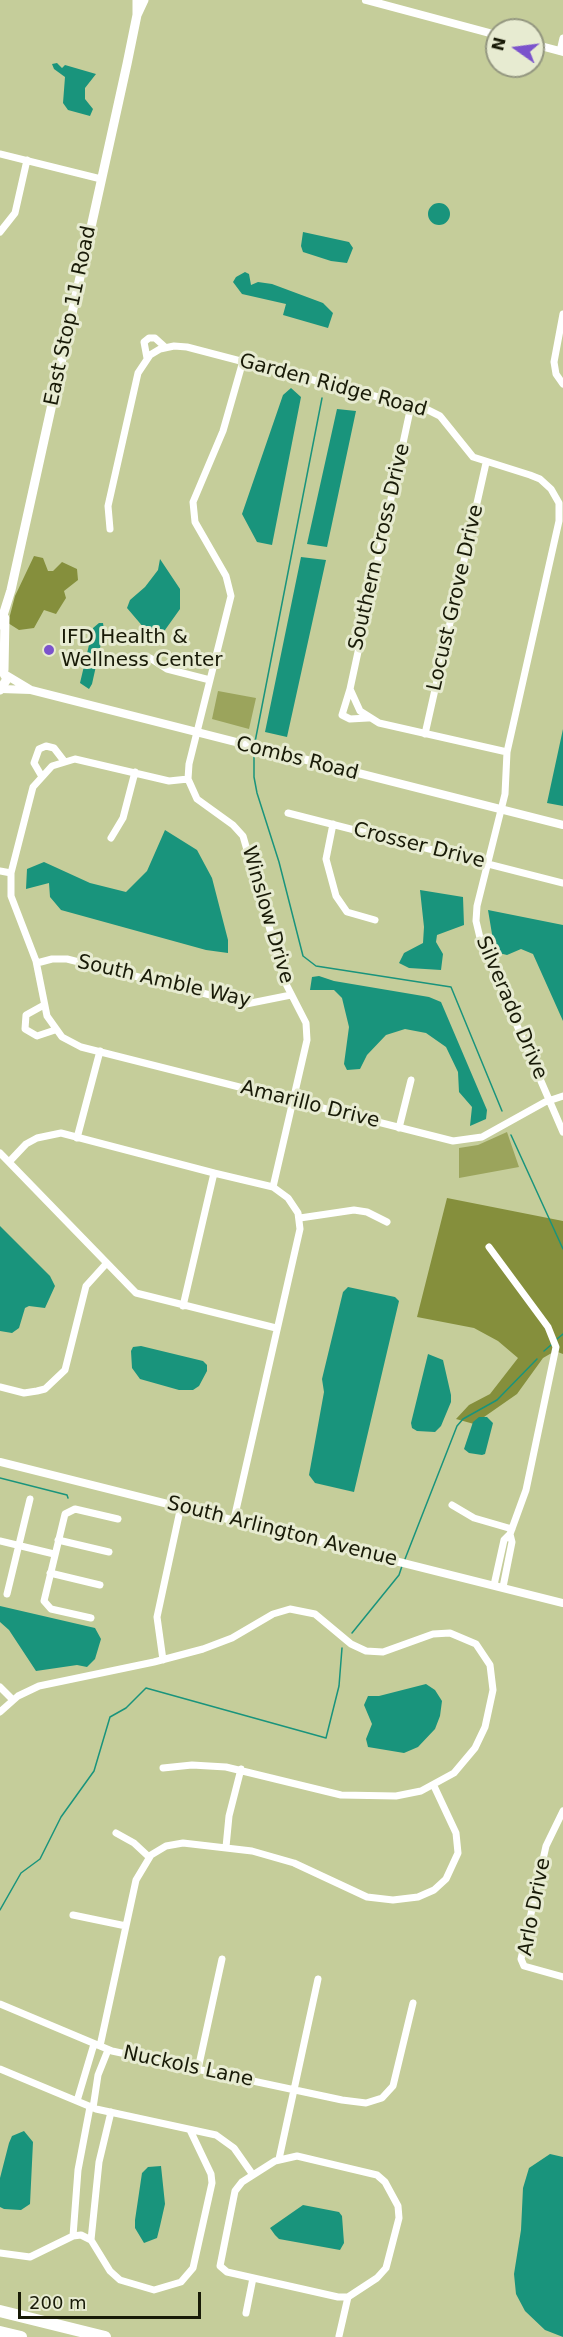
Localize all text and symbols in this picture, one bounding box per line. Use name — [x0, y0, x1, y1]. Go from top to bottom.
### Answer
north arrow — [485, 18, 545, 78]
text: N — [488, 35, 510, 53]
street label: East Stop 11 Road — [40, 224, 102, 408]
street label: Garden Ridge Road — [237, 349, 429, 423]
street label: Southern Cross Drive — [344, 441, 416, 653]
street label: Locust Grove Drive — [423, 502, 489, 694]
place label: IFD Health & Wellness Center — [61, 626, 223, 673]
marker: IFD Health & Wellness Center — [42, 643, 56, 657]
street label: Combs Road — [233, 732, 361, 786]
street label: Crosser Drive — [351, 818, 487, 874]
street label: Winslow Drive — [236, 844, 298, 986]
street label: Silverado Drive — [470, 933, 552, 1083]
street label: South Amble Way — [75, 950, 253, 1014]
street label: Amarillo Drive — [238, 1076, 382, 1134]
street label: South Arlington Avenue — [164, 1492, 400, 1572]
street label: Arlo Drive — [514, 1856, 556, 1958]
street label: Nuckols Lane — [121, 2041, 255, 2093]
scale bar — [21, 2280, 204, 2318]
text: 200 m — [29, 2292, 87, 2313]

